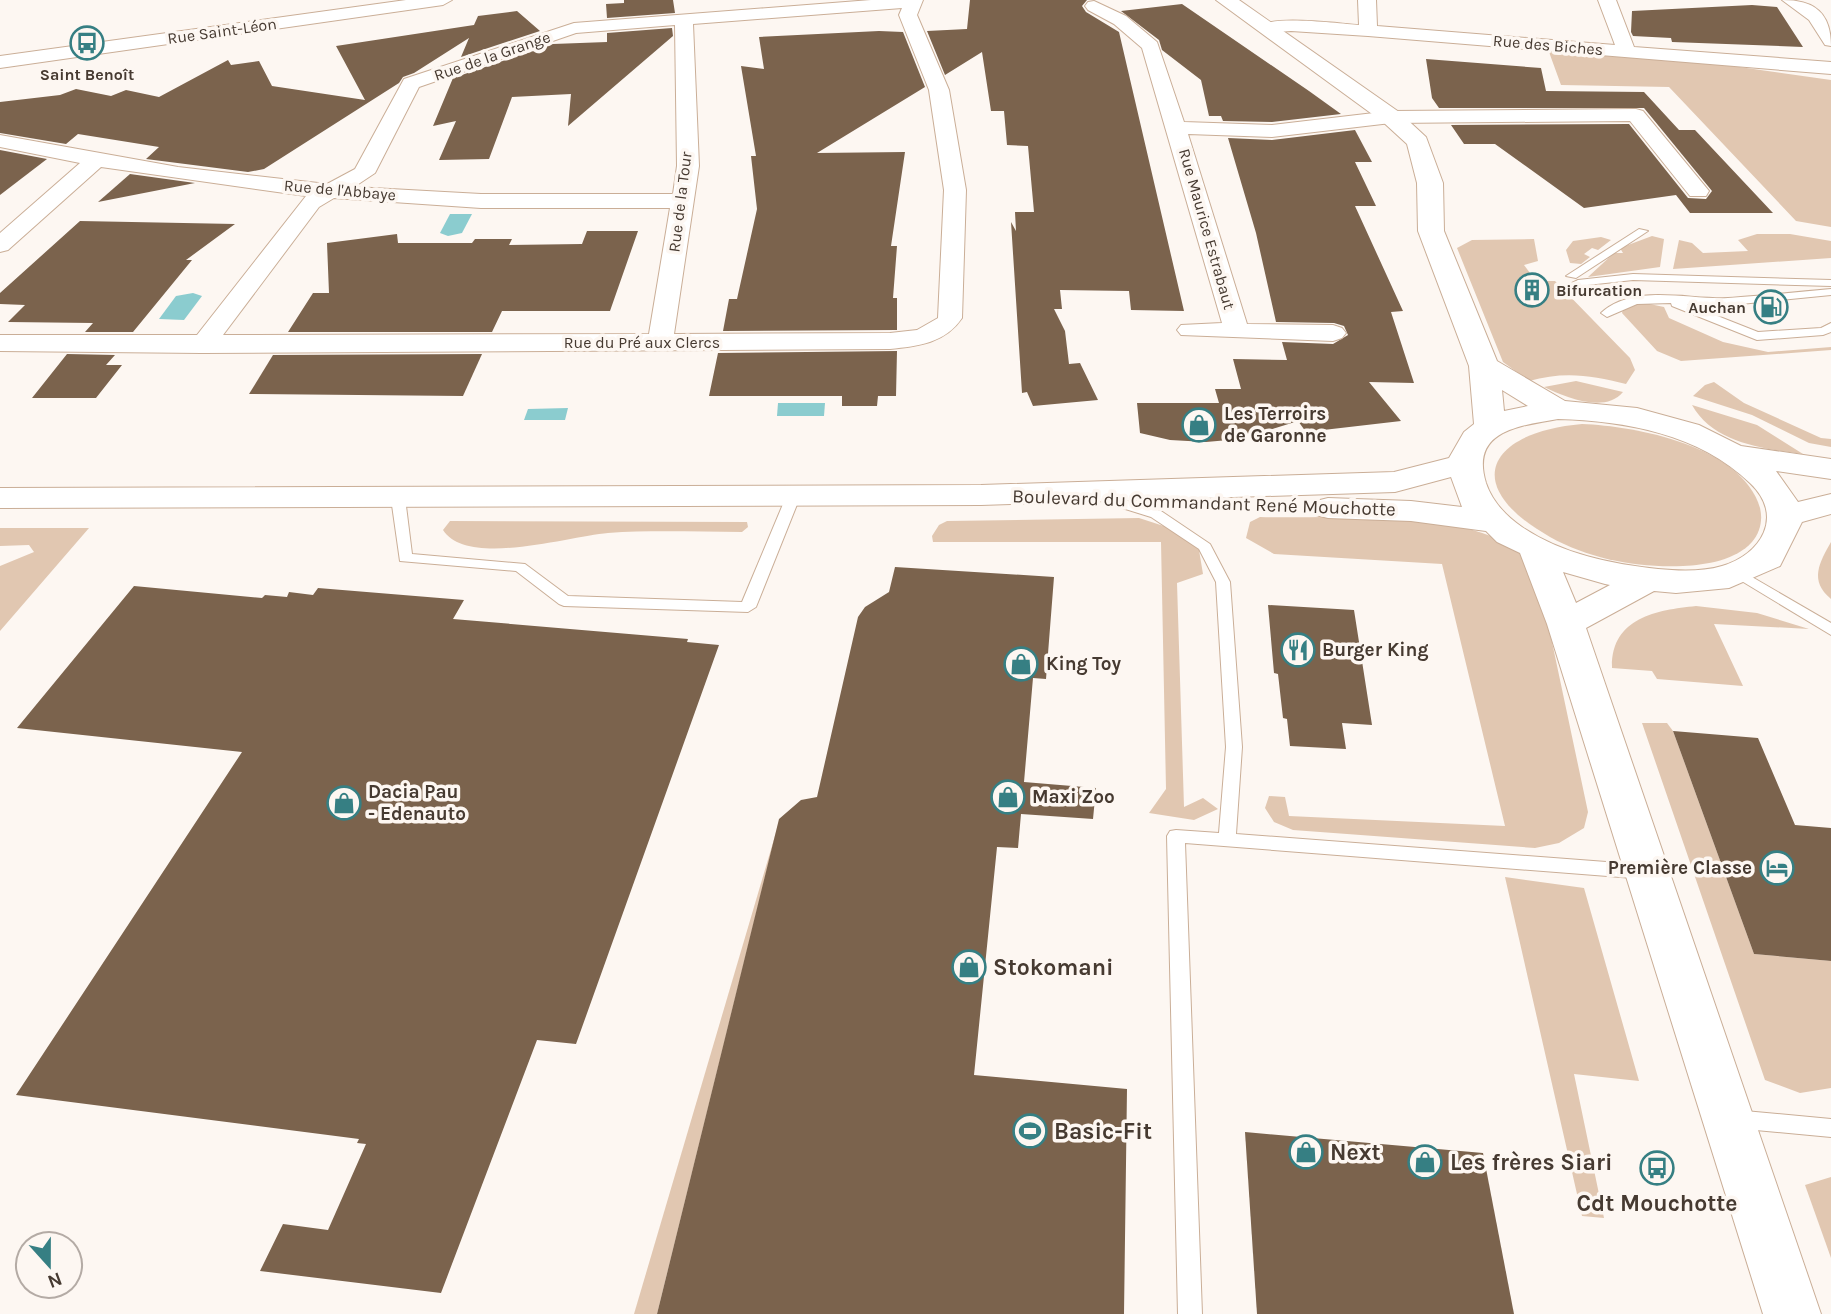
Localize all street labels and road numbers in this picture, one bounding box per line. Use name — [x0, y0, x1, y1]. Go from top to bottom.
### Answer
street label: Rue Saint-Léon — [166, 14, 278, 48]
street label: Rue de la Grange — [431, 27, 553, 85]
street label: Rue des Biches — [1492, 31, 1604, 59]
street label: Rue Maurice Estrabaut — [1175, 146, 1239, 312]
street label: Rue de la Tour — [664, 150, 696, 253]
street label: Rue de l'Abbaye — [283, 176, 397, 204]
street label: Rue du Pré aux Clercs — [564, 333, 720, 352]
street label: Boulevard du Commandant René Mouchotte — [1012, 485, 1396, 521]

